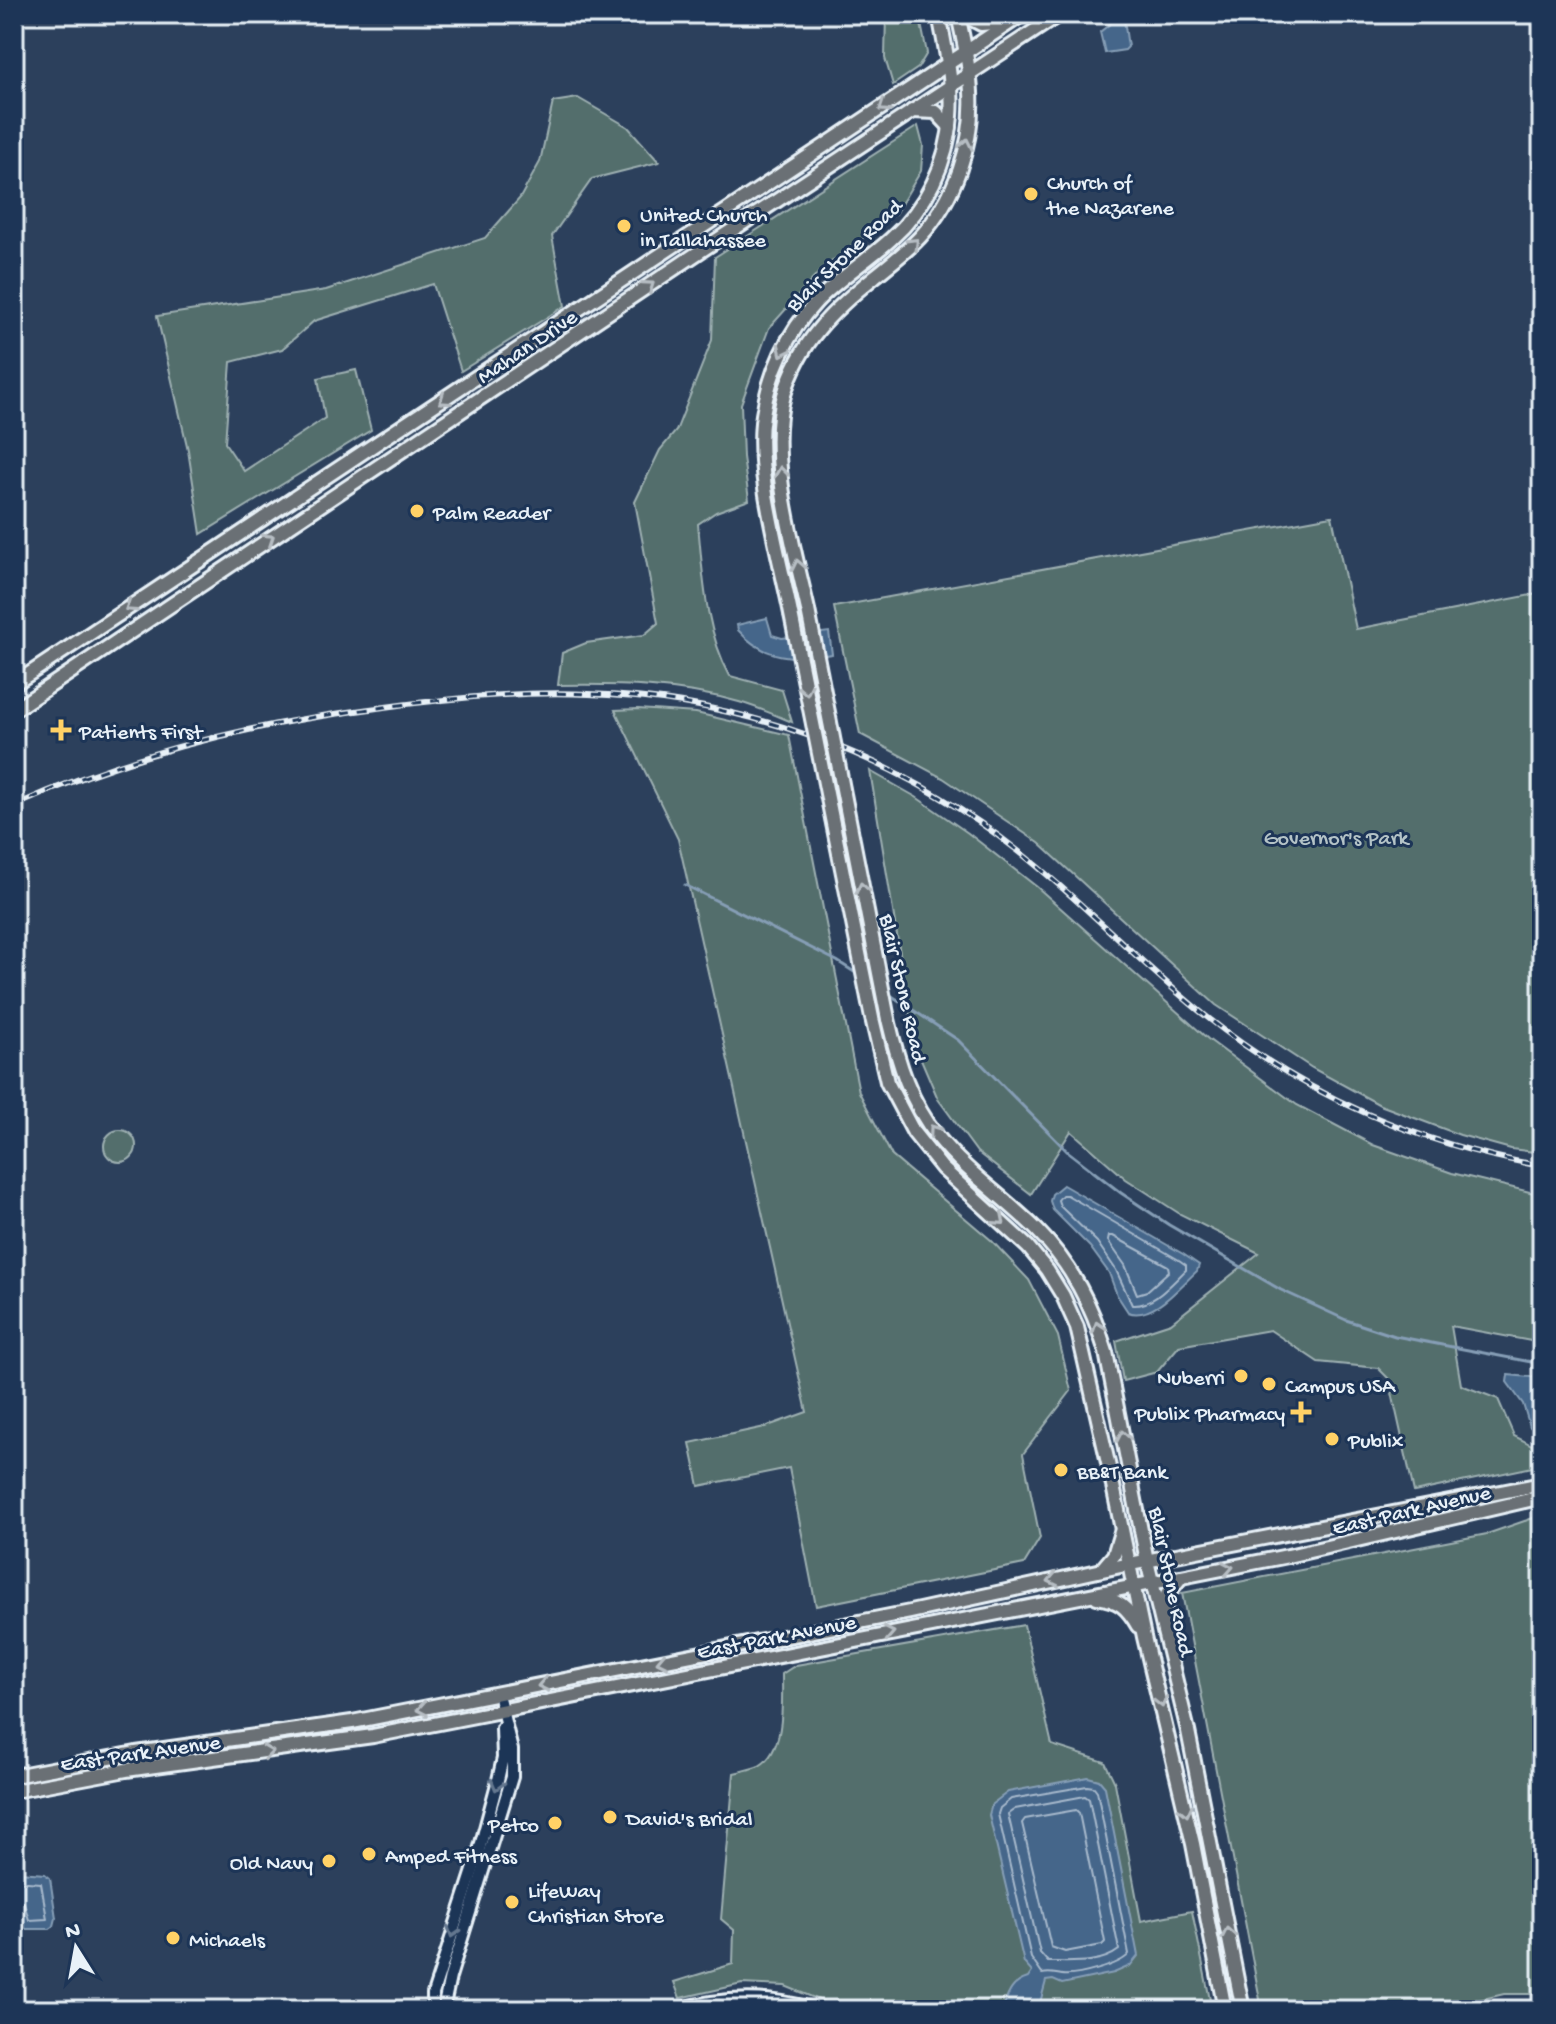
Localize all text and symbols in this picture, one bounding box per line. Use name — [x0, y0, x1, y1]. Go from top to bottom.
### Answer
one-way arrow — [878, 97, 892, 112]
one-way arrow — [957, 138, 974, 151]
place label: Church of the Nazarene — [1045, 172, 1174, 223]
marker: Church of the Nazarene — [1022, 185, 1040, 203]
street label: Blair Stone Road — [781, 193, 911, 320]
place label: United Church in Tallahassee — [640, 204, 768, 255]
marker: United Church in Tallahassee — [615, 217, 633, 235]
one-way arrow — [905, 237, 919, 252]
one-way arrow — [640, 281, 654, 296]
street label: Mahan Drive — [473, 305, 584, 391]
one-way arrow — [777, 343, 793, 358]
one-way arrow — [438, 390, 452, 405]
one-way arrow — [773, 465, 790, 479]
marker: Palm Reader — [408, 502, 426, 520]
place label: Palm Reader — [432, 502, 552, 528]
one-way arrow — [261, 534, 275, 549]
one-way arrow — [790, 559, 807, 572]
one-way arrow — [125, 598, 139, 613]
one-way arrow — [797, 683, 814, 697]
marker: Patients First — [50, 719, 72, 741]
place label: Patients First — [78, 721, 204, 747]
park label: Governor's Park — [1264, 827, 1411, 853]
one-way arrow — [855, 881, 872, 894]
street label: Blair Stone Road — [871, 911, 931, 1068]
one-way arrow — [929, 1124, 943, 1138]
one-way arrow — [990, 1210, 1005, 1224]
one-way arrow — [1091, 1321, 1107, 1335]
place label: Nuberri — [1157, 1367, 1225, 1393]
marker: Nuberri — [1232, 1367, 1250, 1385]
marker: Campus USA — [1260, 1375, 1278, 1393]
place label: Campus USA — [1285, 1375, 1396, 1401]
place label: Publix Pharmacy — [1133, 1403, 1285, 1429]
marker: Publix Pharmacy — [1292, 1403, 1310, 1421]
one-way arrow — [1115, 1429, 1132, 1443]
marker: Publix — [1323, 1430, 1341, 1448]
place label: Publix — [1347, 1430, 1404, 1456]
marker: BB&T Bank — [1052, 1461, 1070, 1479]
place label: BB&T Bank — [1076, 1461, 1169, 1487]
street label: East Park Avenue — [1330, 1481, 1494, 1543]
street label: Blair Stone Road — [1140, 1504, 1198, 1661]
one-way arrow — [1221, 1560, 1235, 1577]
one-way arrow — [1047, 1571, 1061, 1588]
street label: East Park Avenue — [695, 1611, 859, 1667]
one-way arrow — [881, 1625, 895, 1642]
one-way arrow — [655, 1652, 669, 1669]
one-way arrow — [537, 1676, 550, 1693]
one-way arrow — [1151, 1695, 1168, 1709]
one-way arrow — [415, 1699, 429, 1716]
street label: East Park Avenue — [59, 1731, 223, 1779]
one-way arrow — [261, 1744, 275, 1761]
one-way arrow — [489, 1777, 506, 1791]
one-way arrow — [1177, 1804, 1194, 1818]
marker: David's Bridal — [601, 1808, 619, 1826]
place label: David's Bridal — [624, 1808, 753, 1834]
place label: Petco — [487, 1814, 539, 1840]
marker: Petco — [546, 1814, 564, 1832]
marker: Amped Fitness — [360, 1845, 378, 1863]
place label: Amped Fitness — [385, 1845, 518, 1871]
place label: Old Navy — [230, 1852, 313, 1878]
marker: Old Navy — [320, 1852, 338, 1870]
place label: LifeWay Christian Store — [528, 1880, 664, 1931]
marker: LifeWay Christian Store — [503, 1893, 521, 1911]
north arrow — [36, 1908, 116, 1988]
text: N — [63, 1918, 82, 1946]
one-way arrow — [446, 1925, 462, 1939]
one-way arrow — [1220, 1927, 1237, 1940]
marker: Michaels — [164, 1929, 182, 1947]
place label: Michaels — [189, 1929, 266, 1955]

